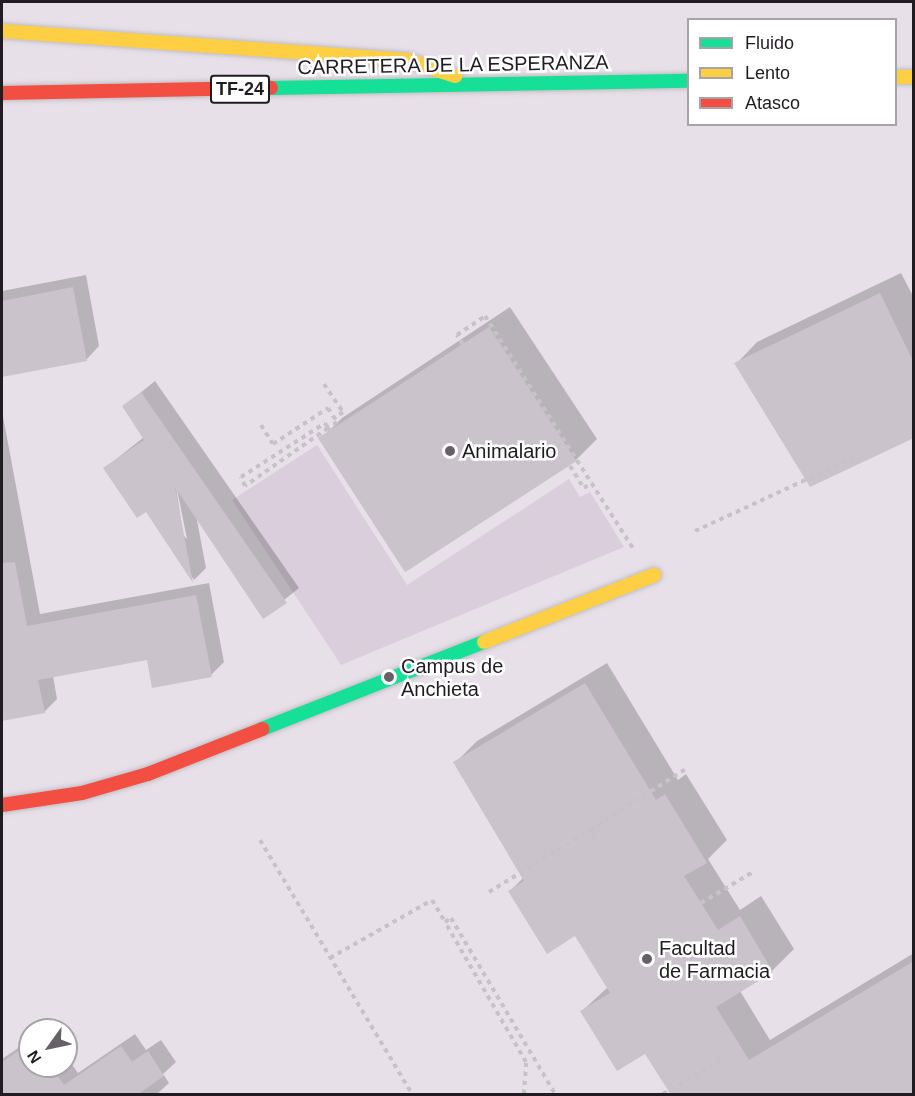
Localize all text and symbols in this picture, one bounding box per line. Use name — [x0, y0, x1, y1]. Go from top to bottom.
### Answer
legend — [687, 18, 897, 126]
text: Fluido — [745, 33, 794, 53]
street label: CARRETERA DE LA ESPERANZA — [296, 50, 610, 80]
text: Lento — [745, 63, 790, 83]
road number: TF-24 — [208, 74, 272, 104]
text: Atasco — [745, 93, 800, 113]
place label: Animalario — [462, 439, 556, 463]
marker: Animalario — [443, 444, 457, 458]
place label: Campus de Anchieta — [401, 654, 503, 701]
marker: Campus de Anchieta — [382, 670, 396, 684]
place label: Facultad de Farmacia — [659, 936, 770, 983]
marker: Facultad de Farmacia — [640, 952, 654, 966]
north arrow — [18, 1018, 78, 1078]
text: N — [24, 1048, 44, 1066]

